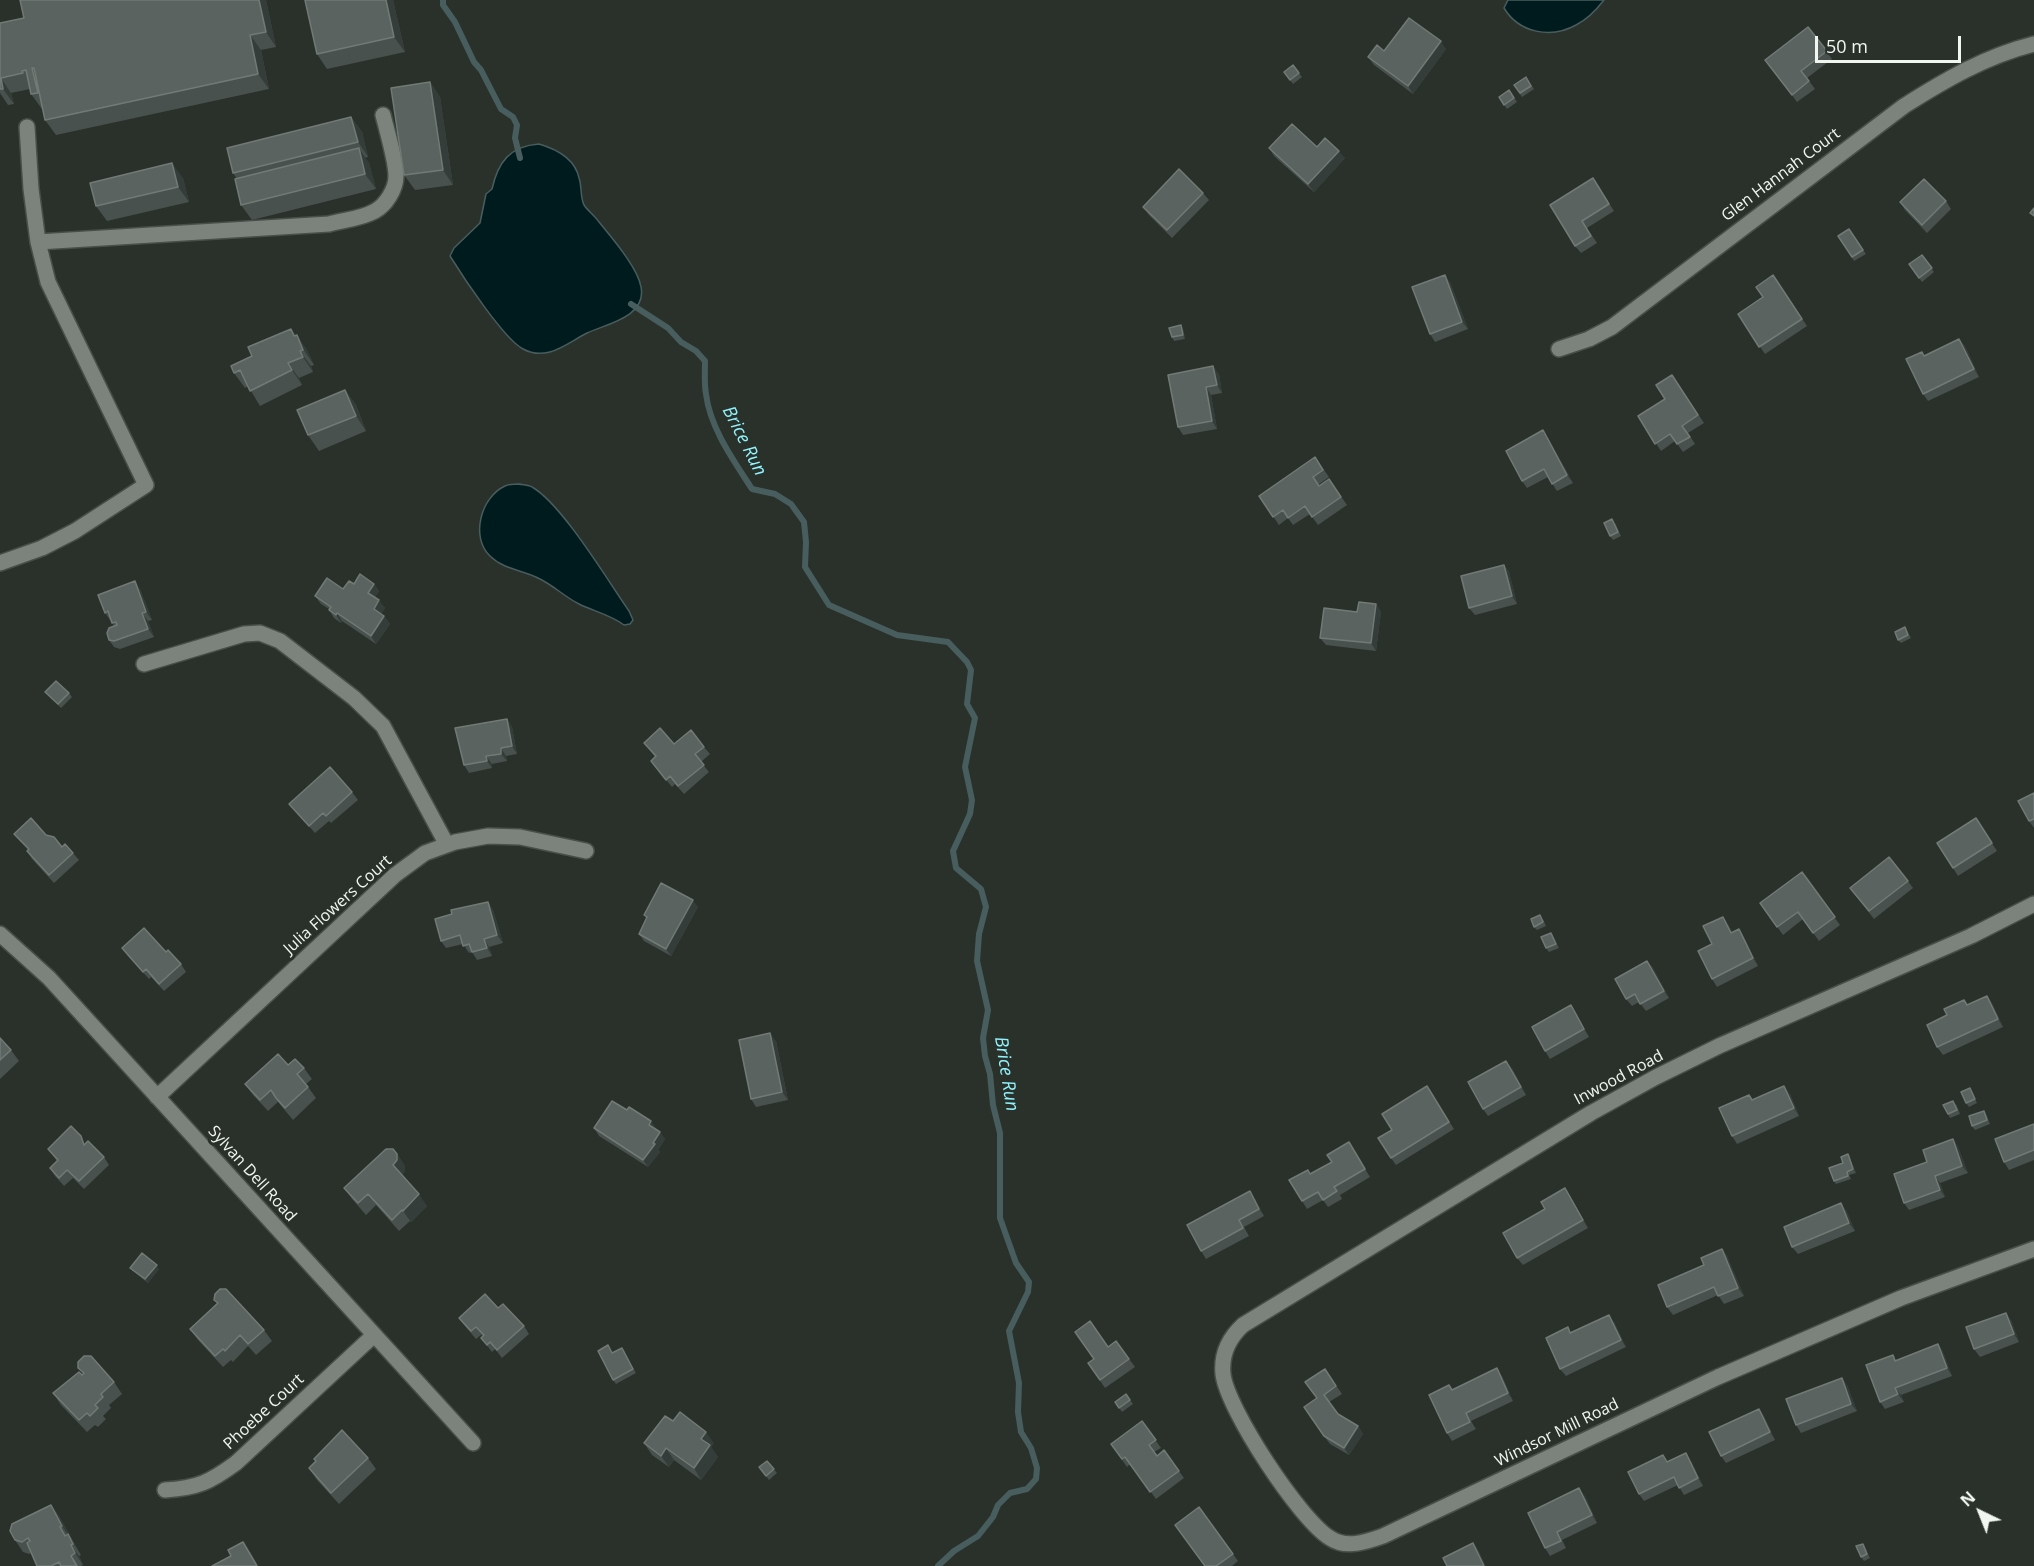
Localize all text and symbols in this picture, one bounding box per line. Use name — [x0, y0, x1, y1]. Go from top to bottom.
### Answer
scale bar — [1818, 24, 1964, 62]
text: 50 m — [1826, 34, 1868, 58]
street label: Glen Hannah Court — [1718, 124, 1844, 226]
water label: Brice Run — [717, 403, 771, 479]
street label: Julia Flowers Court — [280, 851, 396, 959]
water label: Brice Run — [989, 1035, 1023, 1113]
street label: Inwood Road — [1571, 1047, 1667, 1109]
street label: Sylvan Dell Road — [204, 1122, 300, 1226]
street label: Phoebe Court — [220, 1370, 308, 1454]
street label: Windsor Mill Road — [1492, 1395, 1622, 1471]
north arrow — [1950, 1482, 2010, 1542]
text: N — [1955, 1486, 1980, 1511]

